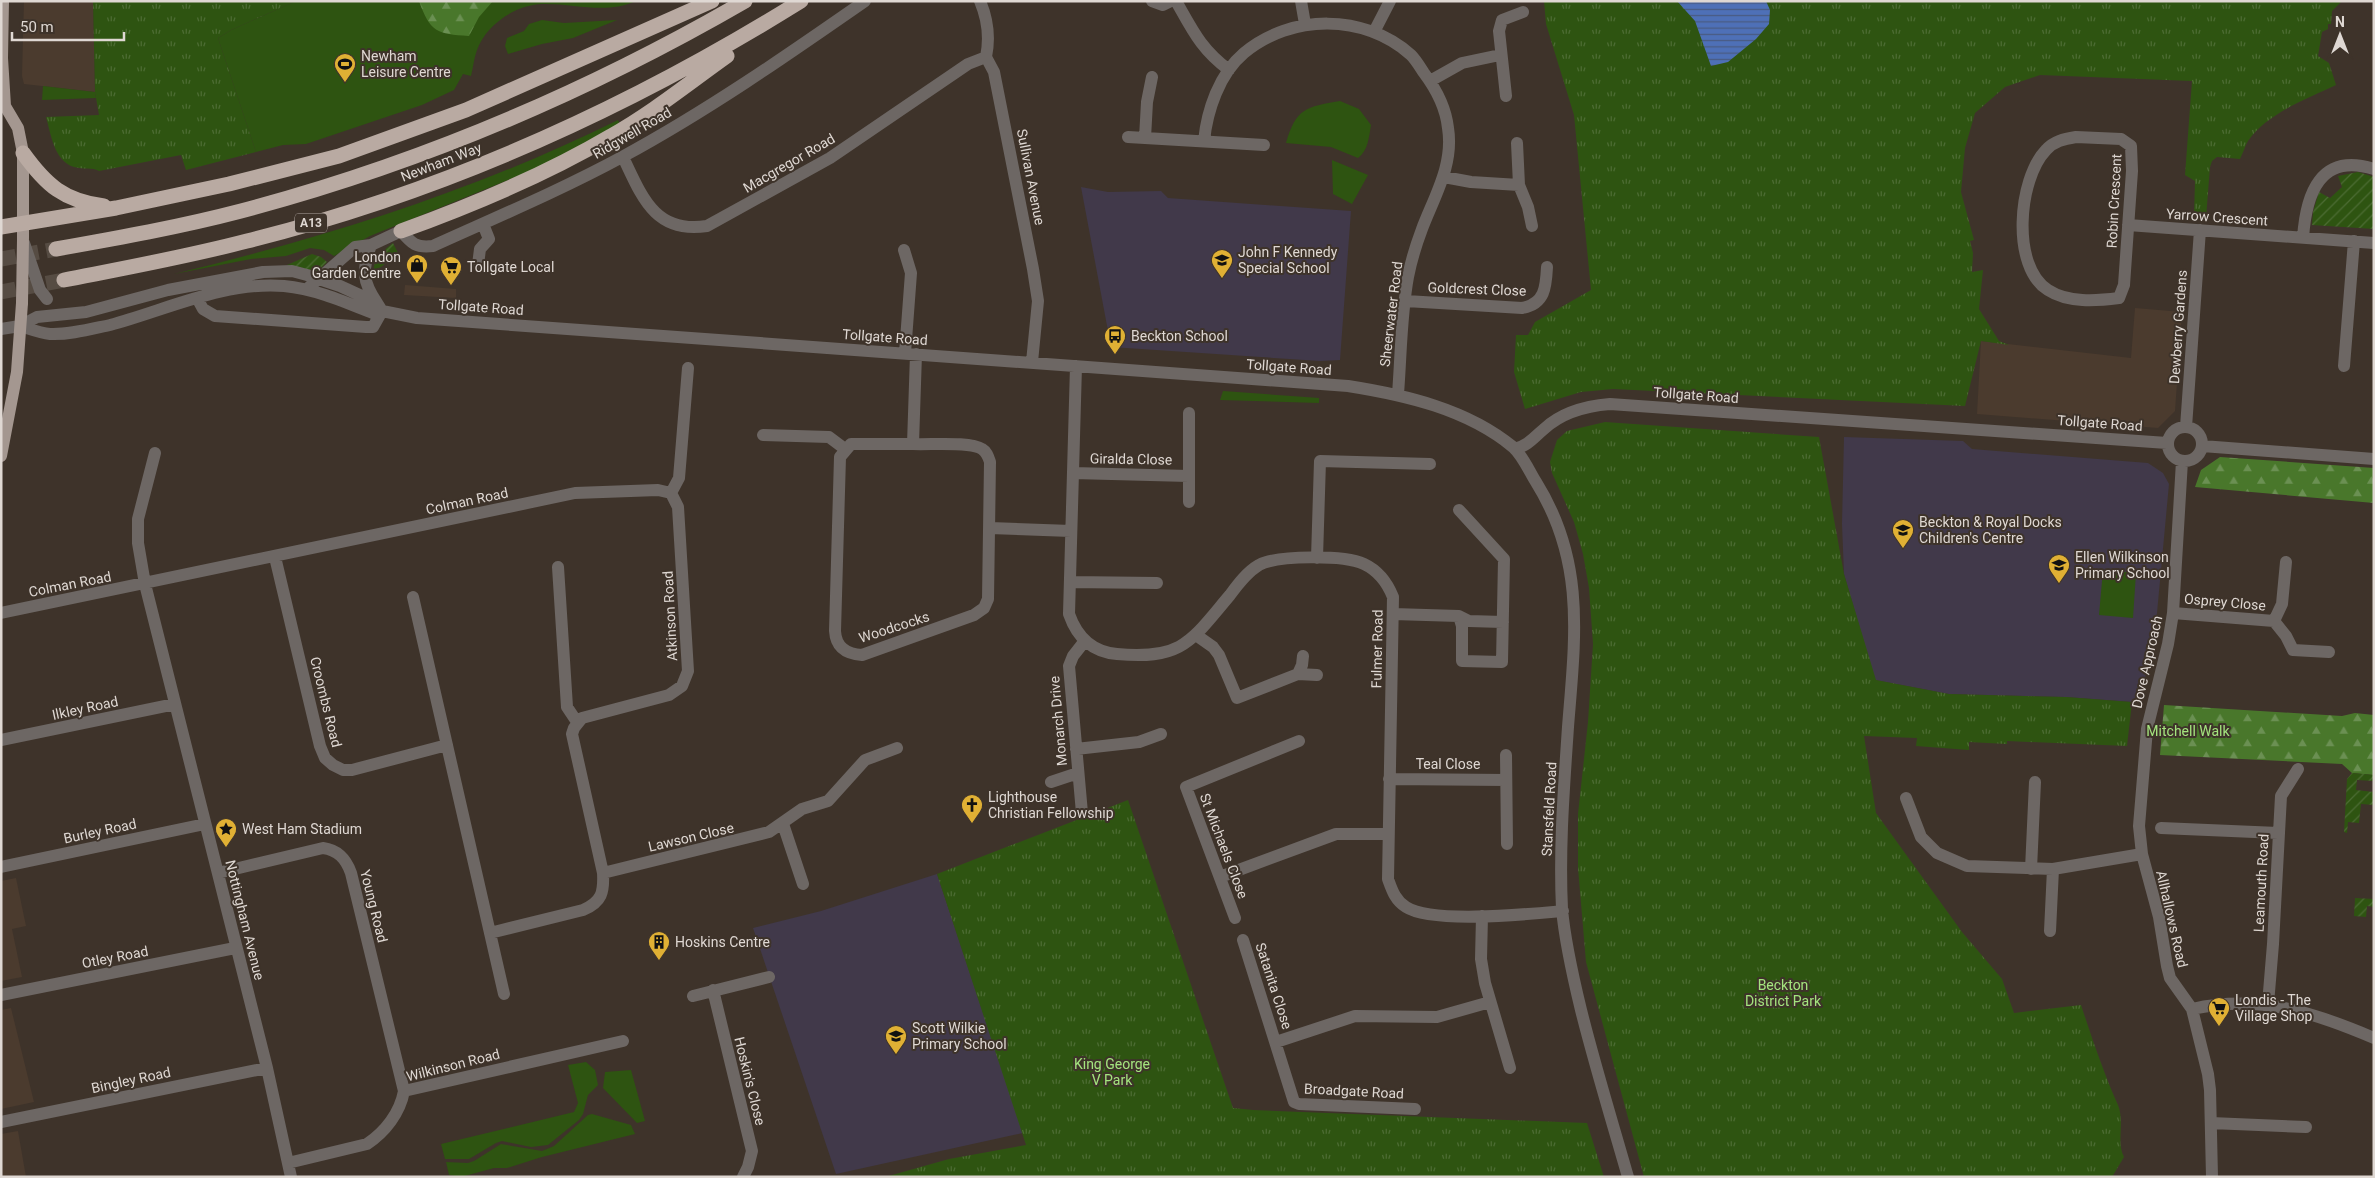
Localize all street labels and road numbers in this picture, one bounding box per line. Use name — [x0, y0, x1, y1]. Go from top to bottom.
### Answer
street label: Ridgwell Road — [590, 104, 674, 162]
street label: Sullivan Avenue — [1014, 128, 1048, 226]
street label: Macgregor Road — [740, 130, 838, 196]
street label: Newham Way — [398, 139, 484, 185]
street label: Robin Crescent — [2104, 153, 2124, 249]
street label: Yarrow Crescent — [2165, 205, 2269, 229]
road number: A13 — [295, 214, 327, 232]
street label: Sheerwater Road — [1377, 260, 1405, 368]
street label: Dewberry Gardens — [2166, 269, 2190, 385]
street label: Goldcrest Close — [1427, 279, 1527, 299]
street label: Tollgate Road — [438, 296, 524, 318]
street label: Tollgate Road — [842, 326, 928, 348]
street label: Tollgate Road — [1246, 356, 1332, 378]
street label: Tollgate Road — [1653, 384, 1739, 406]
street label: Tollgate Road — [2057, 412, 2143, 434]
street label: Giralda Close — [1090, 450, 1172, 468]
street label: Colman Road — [424, 484, 510, 518]
street label: Colman Road — [27, 568, 113, 600]
street label: Atkinson Road — [660, 570, 680, 662]
street label: Osprey Close — [2183, 590, 2267, 614]
street label: Woodcocks — [857, 608, 931, 646]
street label: Fulmer Road — [1368, 609, 1386, 689]
street label: Dove Approach — [2129, 614, 2165, 710]
street label: Croombs Road — [307, 655, 345, 749]
street label: Monarch Drive — [1046, 675, 1070, 767]
street label: Ilkley Road — [50, 693, 120, 723]
street label: Teal Close — [1416, 756, 1480, 772]
street label: Stansfeld Road — [1539, 761, 1559, 857]
street label: St Michaels Close — [1197, 791, 1251, 901]
street label: Burley Road — [62, 815, 138, 847]
street label: Lawson Close — [647, 819, 735, 855]
street label: Leamouth Road — [2250, 833, 2272, 933]
street label: Nottingham Avenue — [222, 858, 268, 982]
street label: Young Road — [357, 868, 391, 944]
street label: Allhallows Road — [2153, 869, 2191, 969]
street label: Satanita Close — [1252, 941, 1296, 1031]
street label: Otley Road — [81, 943, 149, 971]
street label: Hoskin's Close — [731, 1035, 769, 1127]
street label: Wilkinson Road — [404, 1046, 502, 1084]
street label: Bingley Road — [90, 1064, 172, 1096]
street label: Broadgate Road — [1304, 1080, 1404, 1102]

